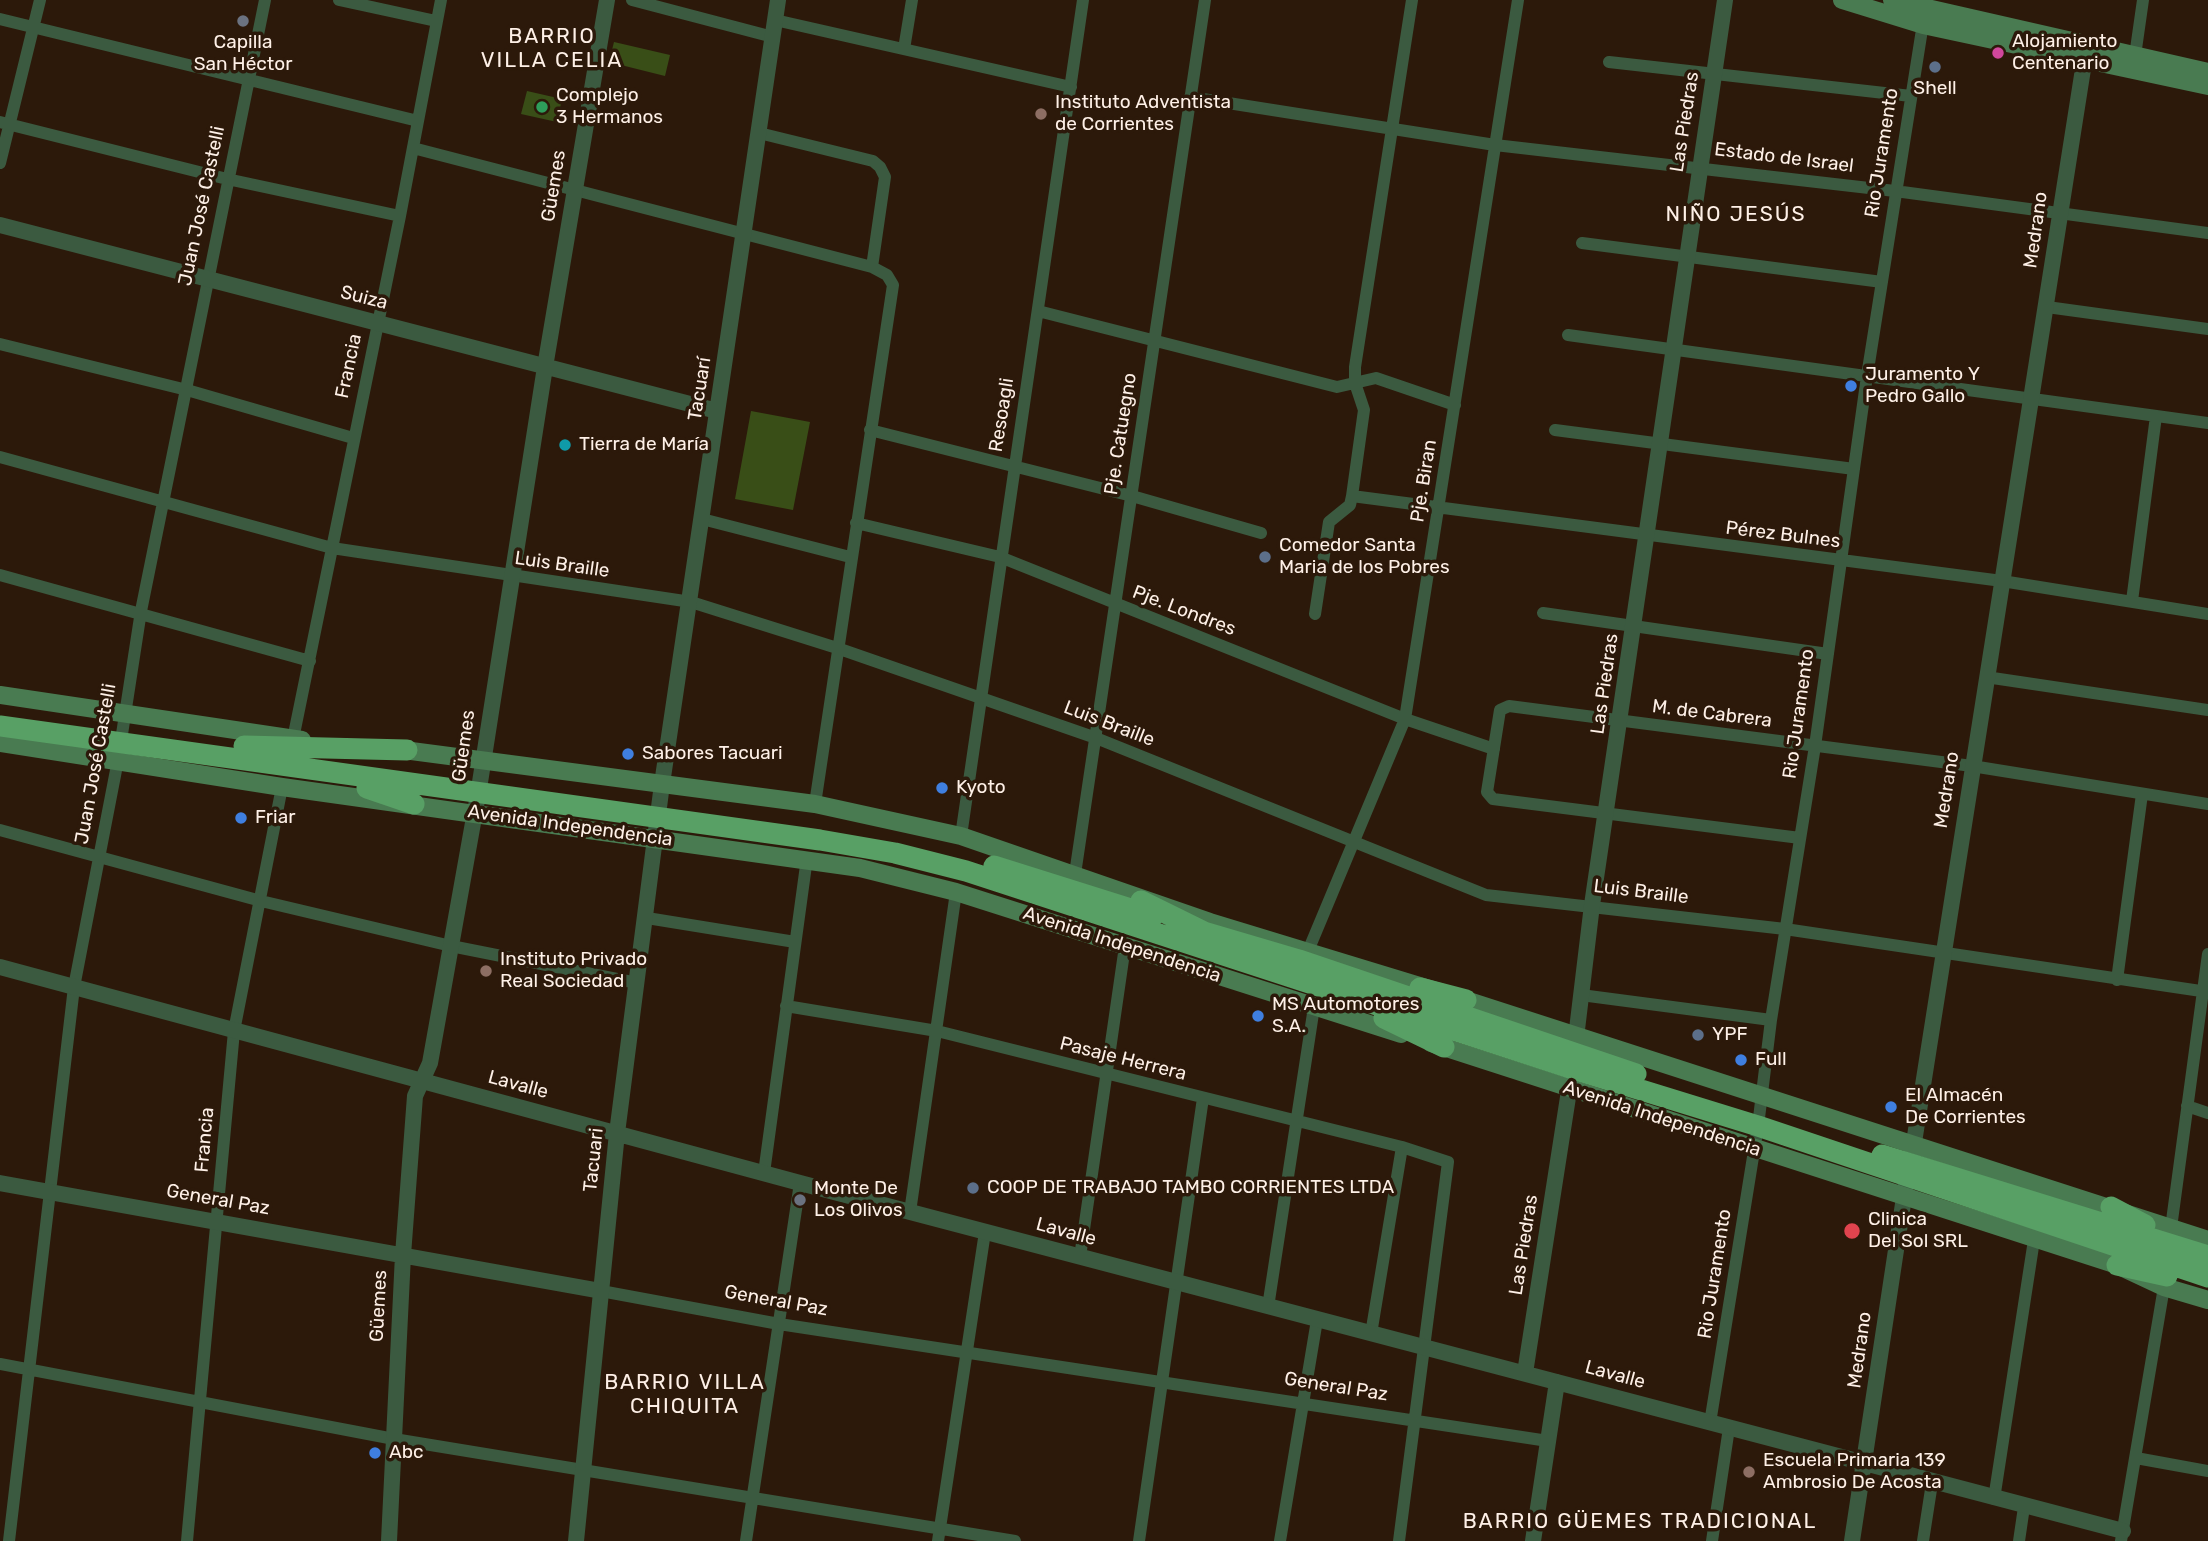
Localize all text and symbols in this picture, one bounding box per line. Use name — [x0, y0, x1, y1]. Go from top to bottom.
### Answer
marker: Capilla San Héctor — [235, 13, 251, 29]
district label: BARRIO VILLA CELIA — [482, 24, 622, 74]
place label: Alojamiento Centenario — [2012, 31, 2117, 75]
place label: Capilla San Héctor — [194, 32, 292, 76]
marker: Alojamiento Centenario — [1990, 45, 2006, 61]
marker: Shell — [1927, 59, 1943, 75]
street label: Las Piedras — [1666, 70, 1704, 174]
place label: Shell — [1913, 78, 1957, 100]
place label: Complejo 3 Hermanos — [556, 85, 663, 129]
street label: Rio Juramento — [1861, 87, 1903, 219]
place label: Instituto Adventista de Corrientes — [1055, 92, 1231, 136]
marker: Complejo 3 Hermanos — [534, 99, 550, 115]
marker: Instituto Adventista de Corrientes — [1033, 106, 1049, 122]
street label: Juan José Castelli — [174, 124, 230, 288]
street label: Estado de Israel — [1713, 138, 1855, 178]
street label: Güemes — [537, 149, 571, 223]
street label: Medrano — [2019, 190, 2053, 270]
district label: NIÑO JESÚS — [1667, 202, 1805, 228]
street label: Suiza — [338, 281, 390, 315]
street label: Francia — [331, 332, 367, 400]
street label: Tacuarí — [684, 356, 716, 422]
place label: Juramento Y Pedro Gallo — [1865, 364, 1980, 408]
street label: Pje. Catuegno — [1100, 371, 1142, 497]
street label: Resoagli — [985, 376, 1019, 454]
marker: Juramento Y Pedro Gallo — [1843, 378, 1859, 394]
place label: Tierra de María — [579, 434, 709, 456]
marker: Tierra de María — [557, 437, 573, 453]
street label: Pje. Biran — [1406, 438, 1442, 524]
street label: Pérez Bulnes — [1724, 517, 1842, 553]
place label: Comedor Santa Maria de los Pobres — [1279, 535, 1450, 579]
street label: Luis Braille — [513, 547, 611, 583]
marker: Comedor Santa Maria de los Pobres — [1257, 549, 1273, 565]
street label: Pje. Londres — [1129, 581, 1239, 641]
street label: Las Piedras — [1587, 632, 1623, 736]
street label: Rio Juramento — [1779, 648, 1819, 780]
street label: Juan José Castelli — [71, 682, 121, 846]
street label: M. de Cabrera — [1651, 695, 1773, 733]
street label: Luis Braille — [1060, 696, 1158, 752]
street label: Güemes — [448, 709, 480, 783]
place label: Sabores Tacuari — [642, 743, 783, 765]
marker: Sabores Tacuari — [620, 746, 636, 762]
street label: Medrano — [1930, 750, 1964, 830]
place label: Kyoto — [956, 777, 1006, 799]
marker: Kyoto — [934, 780, 950, 796]
street label: Avenida Independencia — [466, 800, 674, 852]
place label: Friar — [255, 807, 295, 829]
marker: Friar — [233, 810, 249, 826]
street label: Luis Braille — [1592, 875, 1690, 909]
street label: Avenida Independencia — [1020, 902, 1224, 988]
place label: Instituto Privado Real Sociedad — [500, 949, 647, 993]
marker: Instituto Privado Real Sociedad — [478, 963, 494, 979]
place label: MS Automotores S.A. — [1272, 994, 1419, 1038]
marker: MS Automotores S.A. — [1250, 1008, 1266, 1024]
place label: YPF — [1712, 1024, 1748, 1046]
marker: YPF — [1690, 1027, 1706, 1043]
street label: Pasaje Herrera — [1057, 1032, 1189, 1086]
place label: Full — [1755, 1049, 1787, 1071]
marker: Full — [1733, 1052, 1749, 1068]
street label: Lavalle — [485, 1066, 551, 1104]
street label: Avenida Independencia — [1560, 1076, 1764, 1162]
place label: El Almacén De Corrientes — [1905, 1085, 2026, 1129]
marker: El Almacén De Corrientes — [1883, 1099, 1899, 1115]
street label: Francia — [191, 1106, 219, 1174]
street label: Tacuari — [579, 1127, 609, 1193]
place label: COOP DE TRABAJO TAMBO CORRIENTES LTDA — [987, 1177, 1394, 1199]
place label: Monte De Los Olivos — [814, 1178, 903, 1222]
street label: General Paz — [164, 1180, 272, 1220]
marker: COOP DE TRABAJO TAMBO CORRIENTES LTDA — [965, 1180, 981, 1196]
marker: Monte De Los Olivos — [792, 1192, 808, 1208]
street label: Las Piedras — [1505, 1193, 1543, 1297]
street label: Rio Juramento — [1694, 1208, 1736, 1340]
place label: Clinica Del Sol SRL — [1868, 1209, 1968, 1253]
street label: Lavalle — [1033, 1213, 1099, 1251]
marker: Clinica Del Sol SRL — [1842, 1221, 1862, 1241]
street label: Güemes — [366, 1269, 392, 1343]
street label: General Paz — [722, 1281, 830, 1321]
street label: Medrano — [1843, 1310, 1877, 1390]
street label: Lavalle — [1582, 1356, 1648, 1394]
street label: General Paz — [1282, 1368, 1390, 1406]
district label: BARRIO VILLA CHIQUITA — [606, 1370, 764, 1420]
place label: Abc — [389, 1442, 424, 1464]
marker: Abc — [367, 1445, 383, 1461]
place label: Escuela Primaria 139 Ambrosio De Acosta — [1763, 1450, 1946, 1494]
marker: Escuela Primaria 139 Ambrosio De Acosta — [1741, 1464, 1757, 1480]
district label: BARRIO GÜEMES TRADICIONAL — [1466, 1509, 1814, 1535]

